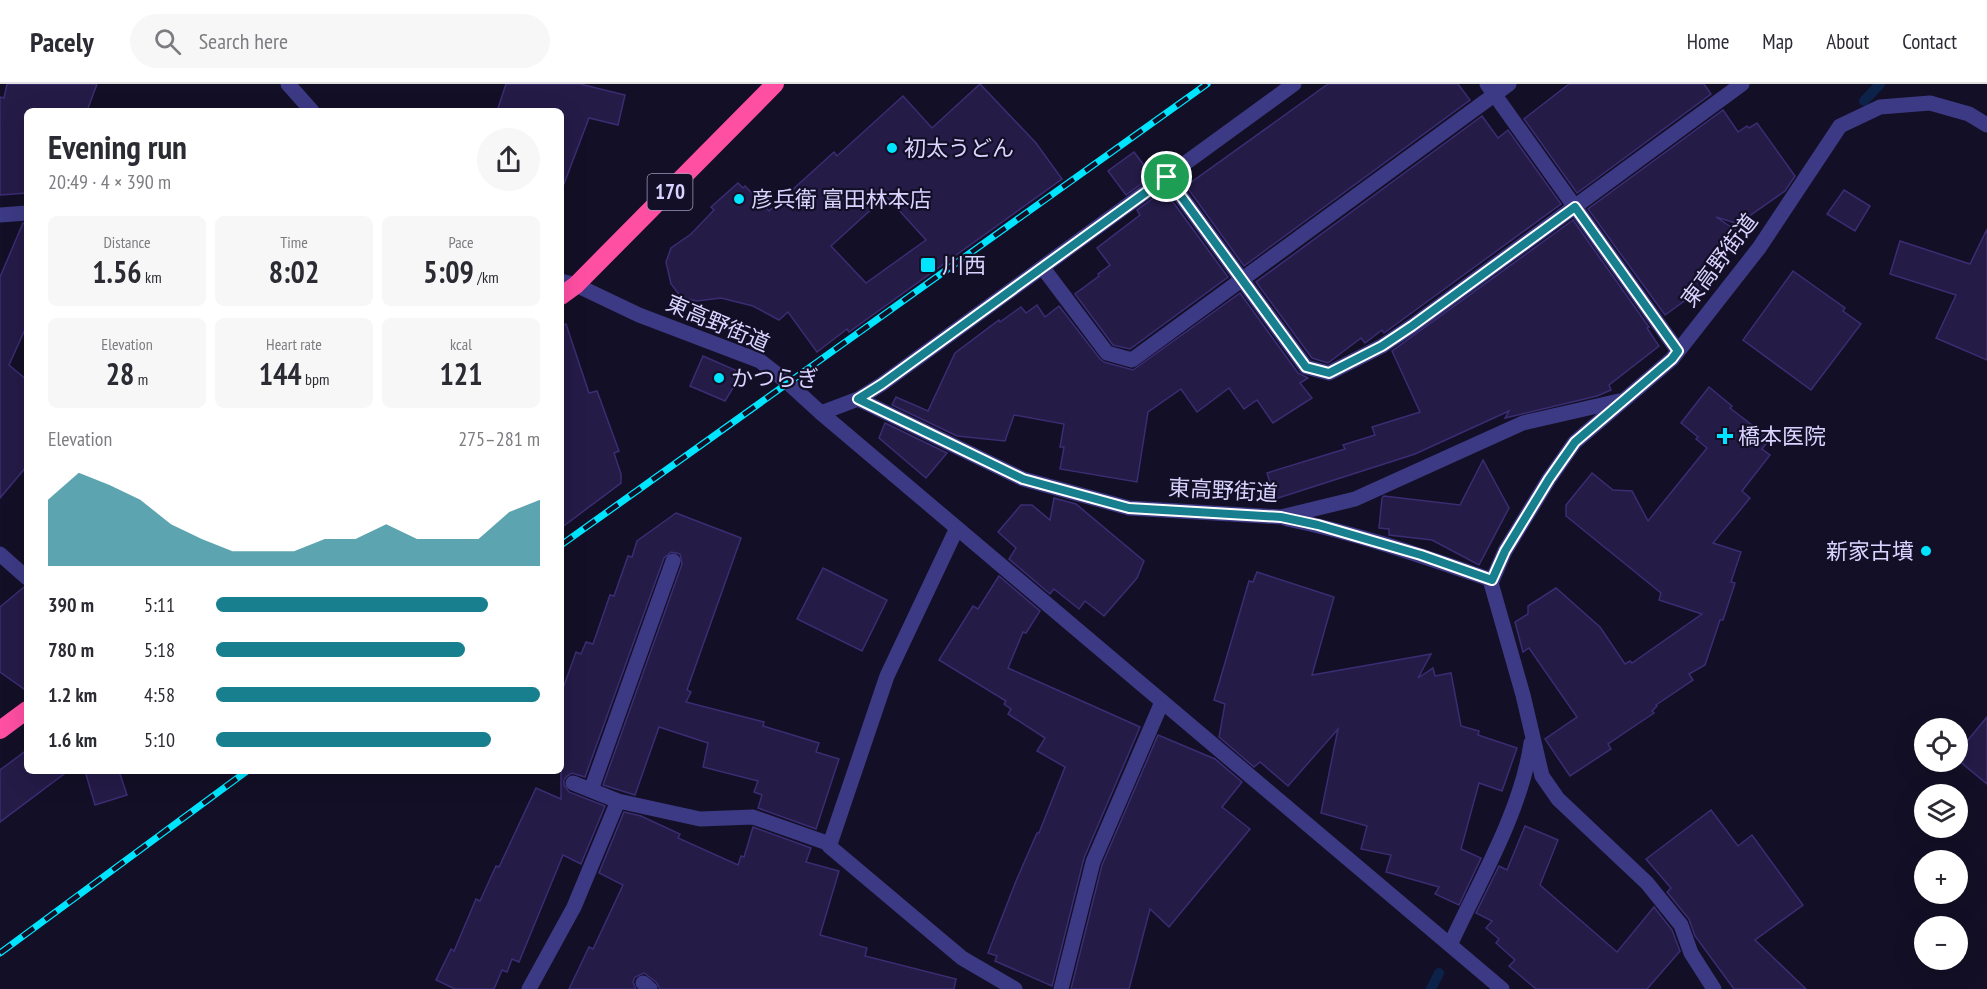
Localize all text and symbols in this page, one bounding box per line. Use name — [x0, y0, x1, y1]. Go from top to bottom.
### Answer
search box — [130, 14, 550, 68]
text: Pacely — [30, 23, 94, 60]
icon: search — [151, 25, 184, 58]
text: Search here — [199, 27, 288, 55]
text: Home — [1687, 28, 1729, 55]
text: Map — [1762, 28, 1793, 55]
text: About — [1826, 28, 1869, 55]
text: Contact — [1902, 28, 1957, 55]
text: Evening run — [48, 125, 187, 168]
button: share — [477, 128, 540, 191]
place label: 初太うどん — [904, 134, 1014, 162]
marker: 初太うどん — [885, 141, 899, 155]
pin — [1141, 151, 1192, 202]
icon: arrive — [1150, 160, 1183, 193]
text: 20:49 · 4 × 390 m — [48, 169, 171, 195]
road number: 170 — [648, 174, 692, 210]
place label: 彦兵衛 富田林本店 — [751, 185, 932, 213]
marker: 彦兵衛 富田林本店 — [732, 192, 746, 206]
street label: 東高野街道 — [1675, 208, 1763, 312]
text: Distance — [103, 232, 151, 252]
text: Time — [280, 232, 308, 252]
text: Pace — [448, 232, 474, 252]
place label: 川西 — [942, 251, 986, 279]
text: 1.56 — [92, 252, 142, 291]
text: 8:02 — [269, 252, 319, 291]
text: 5:09 — [423, 252, 474, 291]
marker: 川西 — [919, 256, 937, 274]
text: km — [142, 267, 162, 287]
text: /km — [474, 267, 499, 287]
street label: 東高野街道 — [662, 289, 774, 357]
text: Elevation — [101, 334, 153, 354]
text: Heart rate — [266, 334, 322, 354]
text: kcal — [450, 334, 472, 354]
text: 28 — [106, 354, 134, 393]
text: 144 — [259, 354, 302, 393]
text: 121 — [439, 354, 483, 393]
place label: かつらぎ — [731, 364, 819, 392]
text: m — [134, 369, 148, 389]
text: bpm — [302, 369, 329, 389]
marker: かつらぎ — [712, 371, 726, 385]
place label: 橋本医院 — [1738, 422, 1826, 450]
text: Elevation — [48, 426, 112, 452]
text: 275–281 m — [458, 426, 540, 452]
marker: 橋本医院 — [1716, 427, 1734, 445]
street label: 東高野街道 — [1167, 473, 1279, 507]
place label: 新家古墳 — [1826, 537, 1914, 565]
marker: 新家古墳 — [1919, 544, 1933, 558]
text: 390 m — [48, 592, 94, 618]
text: 5:11 — [144, 592, 175, 618]
text: 780 m — [48, 637, 94, 663]
text: 5:18 — [144, 637, 175, 663]
text: 1.2 km — [48, 682, 97, 708]
text: 4:58 — [144, 682, 175, 708]
map controls — [1914, 718, 1968, 970]
button: locate — [1914, 718, 1968, 772]
text: 1.6 km — [48, 727, 97, 753]
text: 5:10 — [144, 727, 175, 753]
button: layers — [1914, 784, 1968, 838]
button: + — [1914, 850, 1968, 904]
button: − — [1914, 916, 1968, 970]

